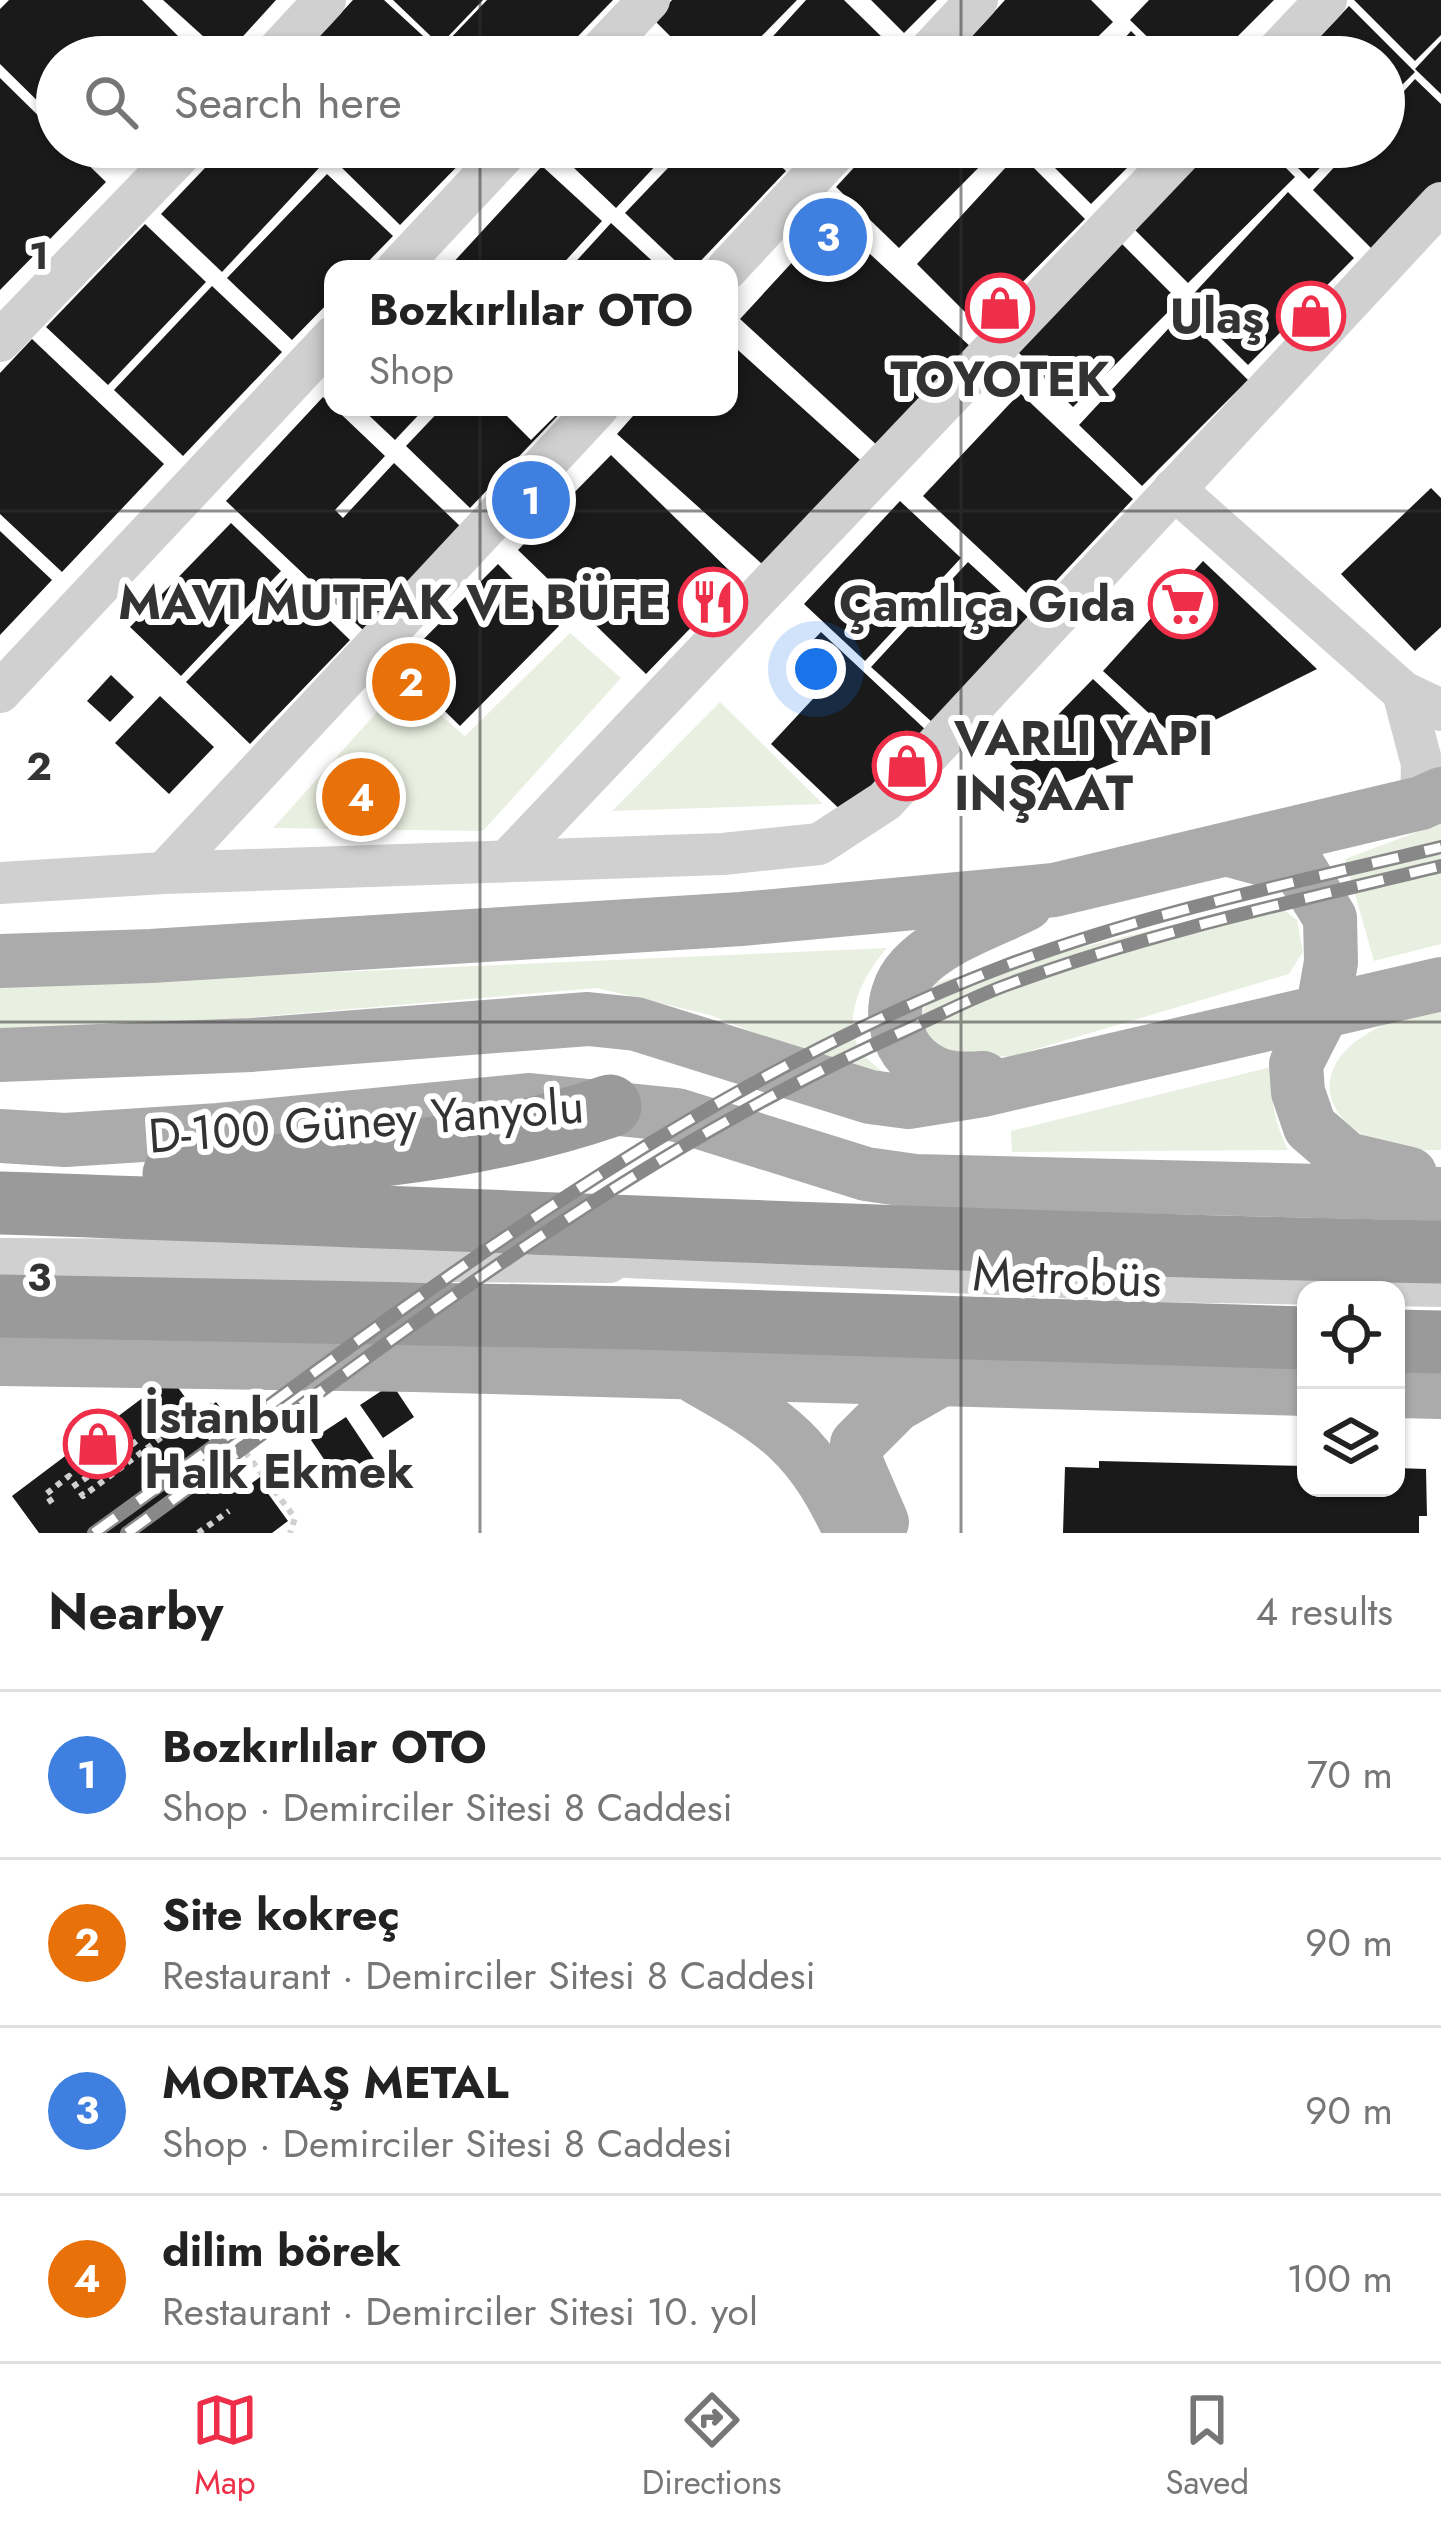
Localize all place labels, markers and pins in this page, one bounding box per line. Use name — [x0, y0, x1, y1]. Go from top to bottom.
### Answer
pin: 3 — [789, 192, 867, 282]
shop icon: TOYOTEK — [965, 273, 1035, 343]
shop icon: Ulaş — [1276, 281, 1346, 351]
place label: Ulaş — [1170, 282, 1264, 351]
place label: TOYOTEK — [890, 345, 1110, 414]
pin: 1 — [492, 455, 570, 545]
restaurant icon: MAVI MUTFAK VE BÜFE — [678, 567, 748, 637]
place label: MAVI MUTFAK VE BÜFE — [118, 568, 666, 637]
supermarket icon: Çamlıça Gıda — [1148, 569, 1218, 639]
place label: Çamlıça Gıda — [839, 570, 1136, 639]
pin: 2 — [372, 637, 450, 727]
place label: VARLI YAPI INŞAAT — [953, 704, 1213, 828]
shop icon: VARLI YAPI INŞAAT — [872, 731, 942, 801]
pin: 4 — [322, 752, 400, 842]
place label: İstanbul Halk Ekmek — [144, 1382, 414, 1506]
shop icon: İstanbul Halk Ekmek — [63, 1409, 133, 1479]

